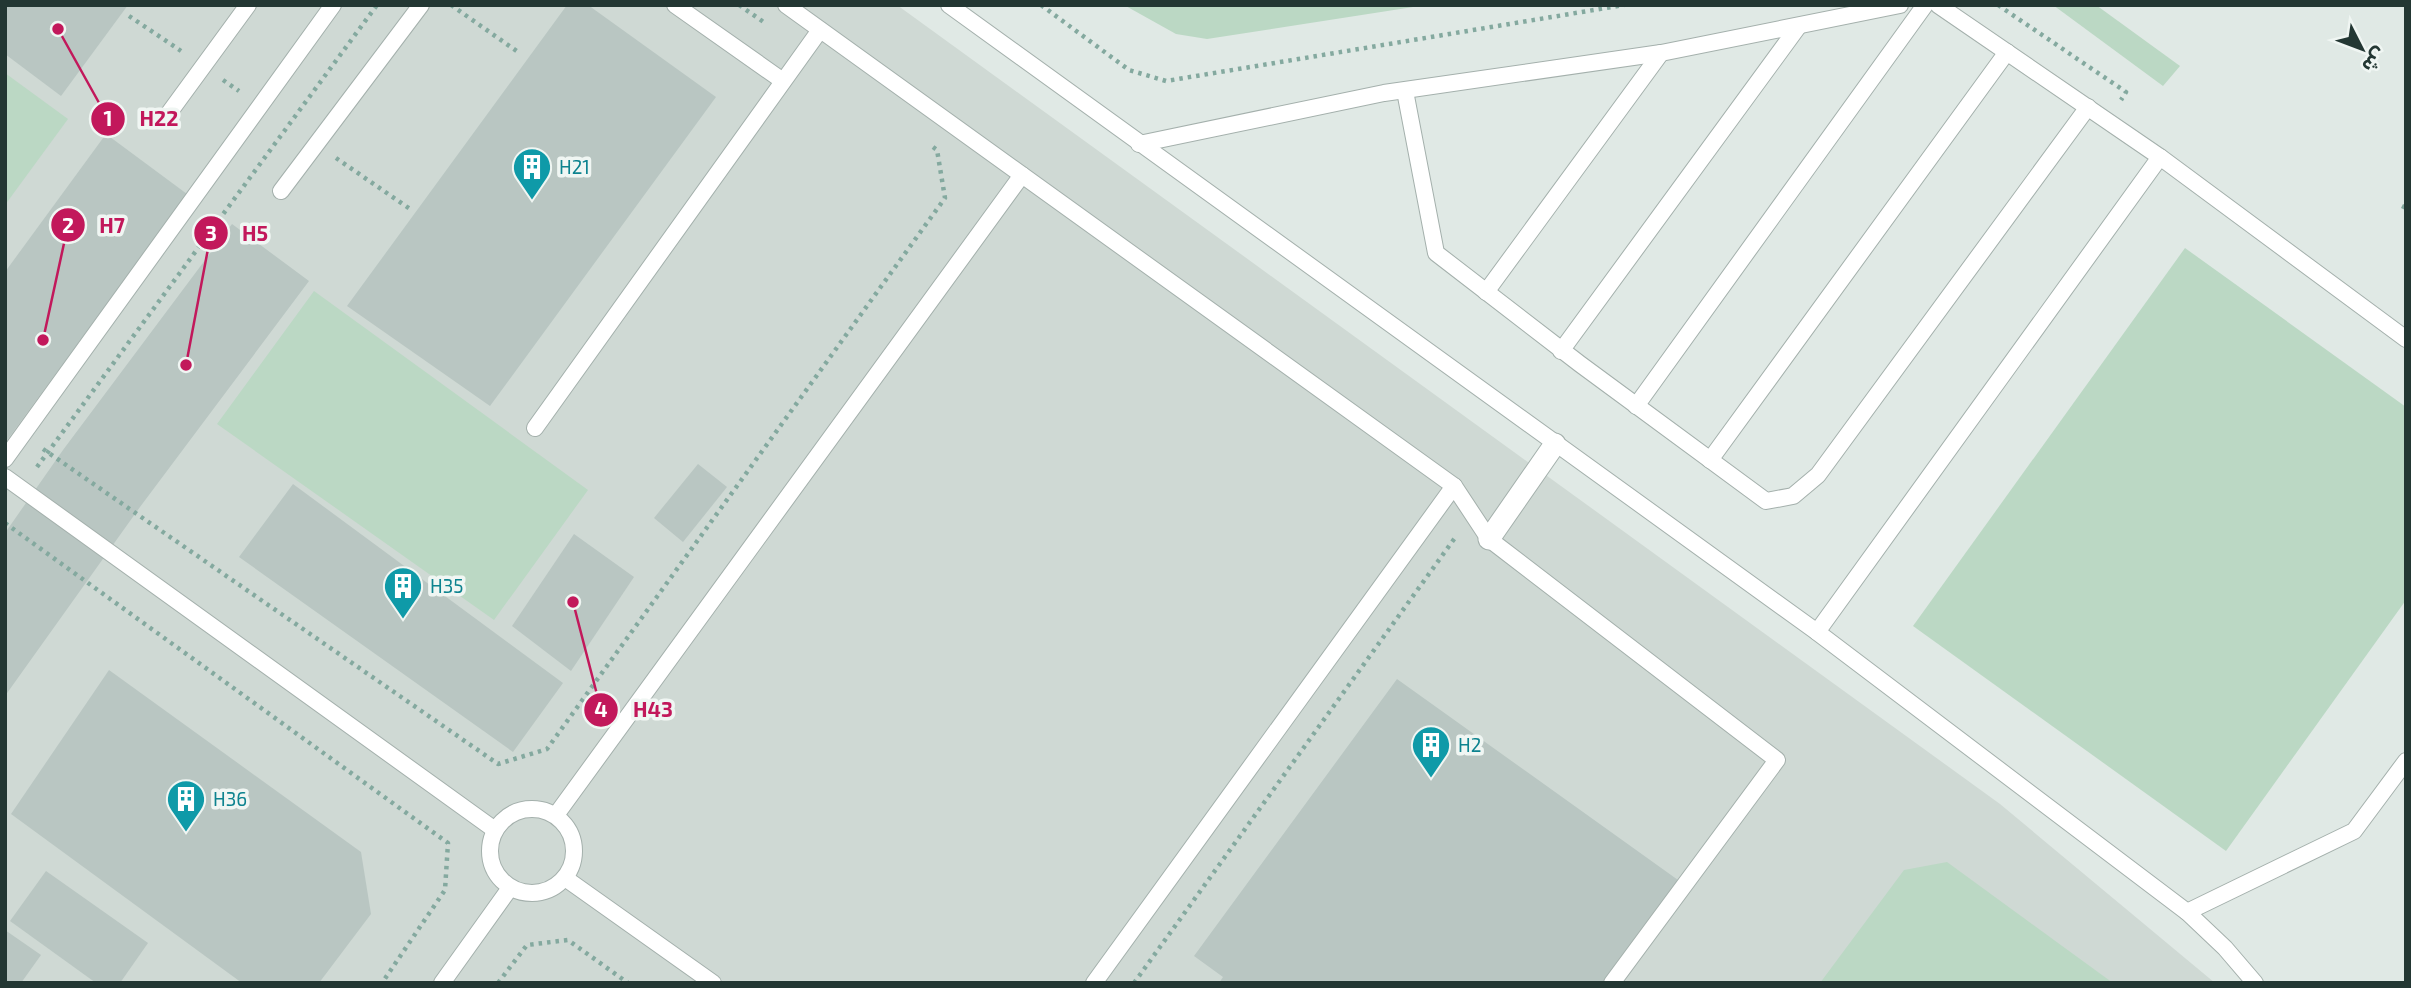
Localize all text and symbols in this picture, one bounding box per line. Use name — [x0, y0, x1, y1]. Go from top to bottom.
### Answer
north arrow — [2327, 14, 2397, 84]
text: ش — [2358, 43, 2392, 78]
callout: H22 — [90, 98, 192, 140]
text: 1 — [103, 105, 113, 130]
text: H22 — [140, 105, 178, 130]
building icon: H21 — [511, 146, 553, 201]
place label: H21 — [559, 155, 590, 178]
callout: H7 — [50, 204, 139, 246]
text: 2 — [62, 212, 74, 237]
text: H7 — [99, 212, 125, 237]
callout: H5 — [193, 212, 282, 254]
text: 3 — [205, 220, 217, 245]
text: H5 — [242, 220, 268, 245]
building icon: H35 — [382, 565, 424, 620]
place label: H35 — [430, 574, 463, 597]
callout: H43 — [584, 689, 686, 731]
text: 4 — [594, 696, 608, 721]
text: H43 — [633, 696, 673, 721]
building icon: H2 — [1410, 724, 1452, 779]
place label: H2 — [1458, 733, 1481, 756]
building icon: H36 — [165, 778, 207, 833]
place label: H36 — [213, 787, 247, 810]

